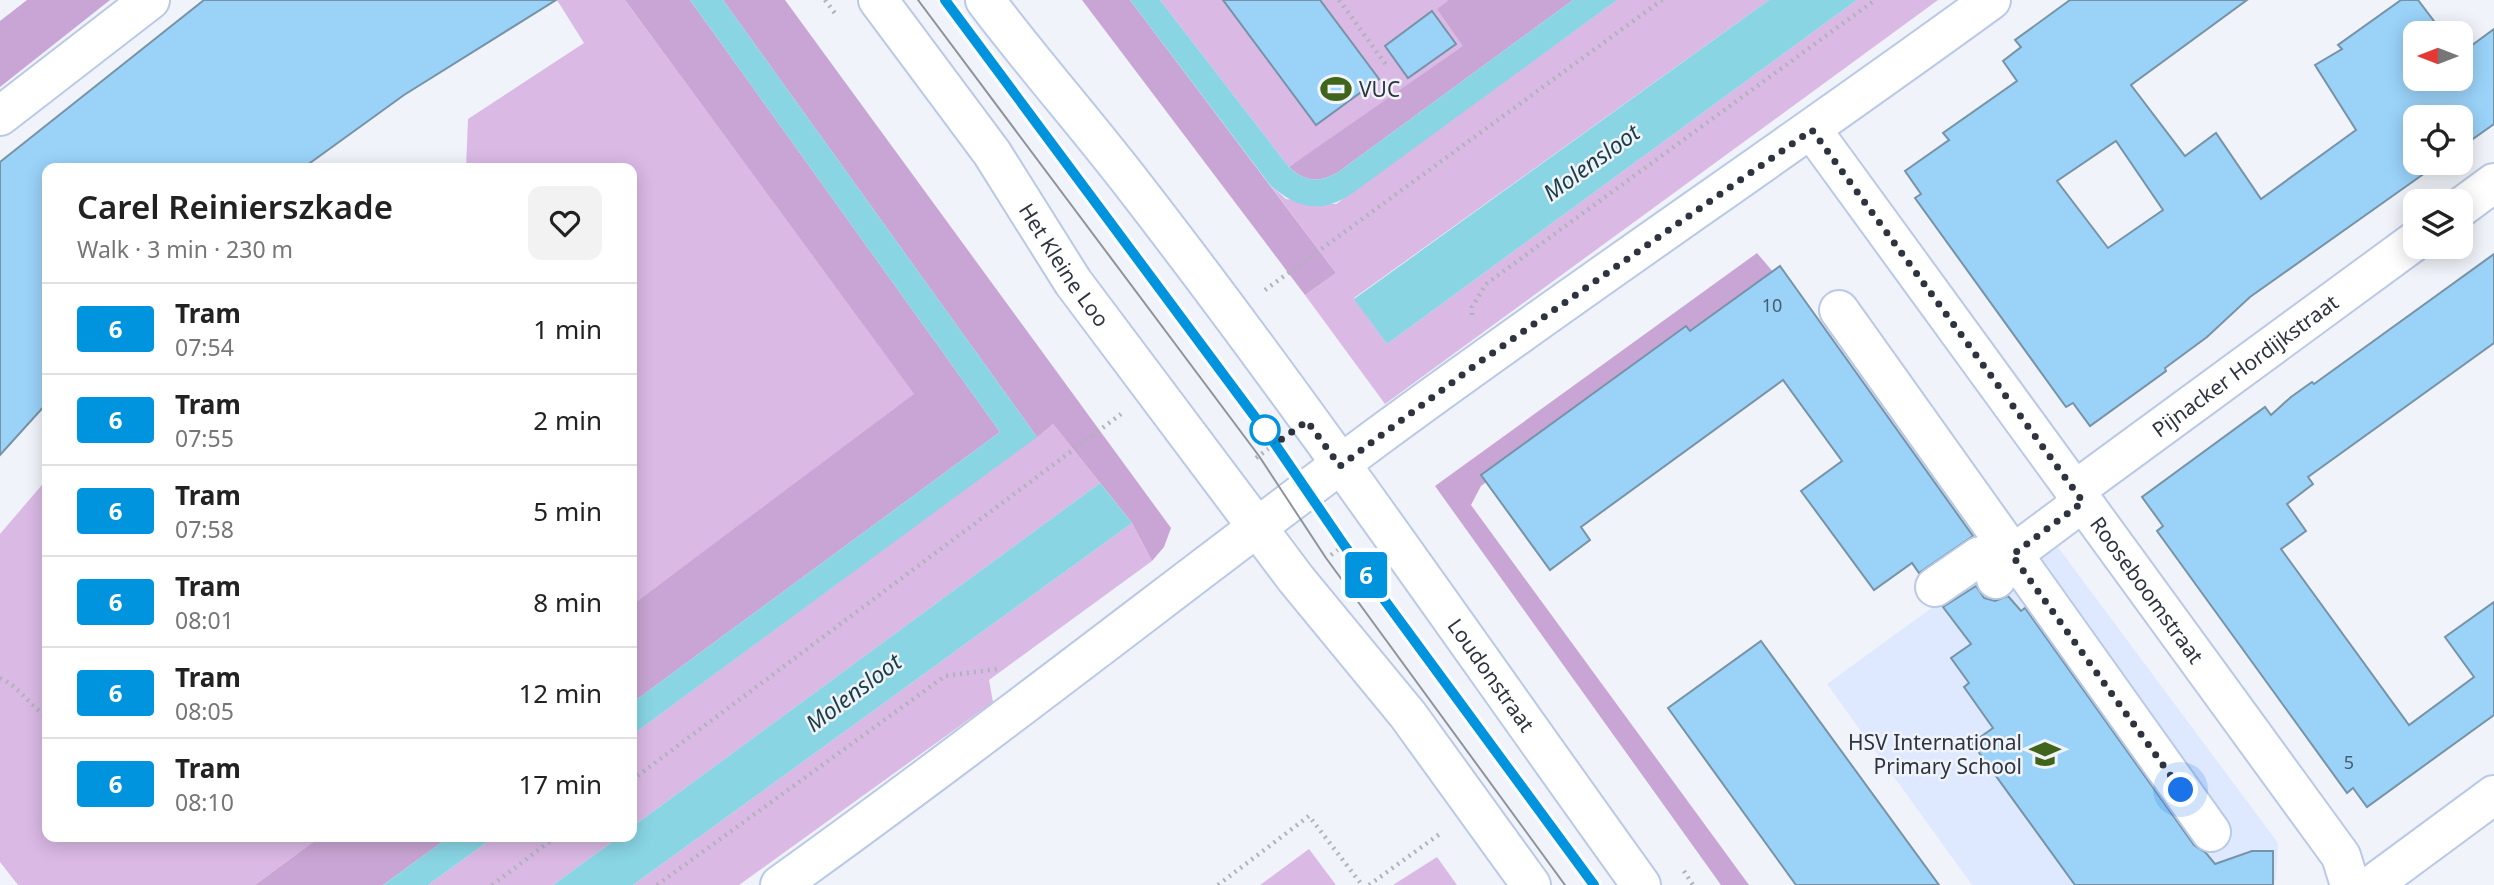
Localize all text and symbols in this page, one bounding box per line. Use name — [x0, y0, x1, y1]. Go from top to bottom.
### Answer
north arrow — [2403, 21, 2473, 91]
map controls — [2403, 21, 2473, 259]
sports icon: VUC — [1319, 72, 1353, 106]
place label: VUC — [1359, 75, 1400, 103]
button: locate — [2403, 105, 2473, 175]
water label: Molensloot — [1536, 115, 1647, 208]
text: Carel Reinierszkade — [77, 184, 393, 229]
button: heart — [528, 186, 602, 260]
button: layers — [2403, 189, 2473, 259]
street label: Het Kleine Loo — [1013, 198, 1116, 332]
text: Walk · 3 min · 230 m — [77, 233, 293, 265]
street label: Pijnacker Hordijkstraat — [2146, 288, 2344, 443]
house number: 10 — [1762, 293, 1782, 317]
text: Tram — [175, 295, 241, 331]
text: 1 min — [533, 311, 602, 347]
text: 6 — [109, 312, 122, 345]
text: 07:54 — [175, 331, 234, 363]
text: Tram — [175, 386, 241, 422]
text: 2 min — [533, 402, 602, 438]
text: 6 — [109, 403, 122, 436]
unlabelled marker — [1250, 415, 1280, 445]
text: 07:55 — [175, 422, 234, 454]
text: Tram — [175, 477, 241, 513]
text: 5 min — [533, 493, 602, 529]
text: 6 — [109, 494, 122, 527]
street label: Rooseboomstraat — [2084, 511, 2210, 669]
text: 07:58 — [175, 513, 234, 545]
line badge: 6 — [1343, 552, 1389, 598]
text: 6 — [1359, 558, 1373, 591]
text: Tram — [175, 568, 241, 604]
text: 8 min — [533, 584, 602, 620]
text: 6 — [109, 585, 122, 618]
text: 08:01 — [175, 604, 234, 636]
street label: Loudonstraat — [1442, 613, 1541, 737]
water label: Molensloot — [798, 645, 909, 739]
text: Tram — [175, 659, 241, 695]
text: 12 min — [518, 675, 602, 711]
text: 6 — [109, 676, 122, 709]
text: 08:05 — [175, 695, 234, 727]
place label: HSV International Primary School — [1848, 728, 2022, 780]
school or university icon: HSV International Primary School — [2028, 737, 2062, 771]
text: Tram — [175, 750, 241, 786]
house number: 5 — [2344, 750, 2354, 774]
text: 17 min — [518, 766, 602, 802]
text: 6 — [109, 767, 122, 800]
your location — [2163, 772, 2198, 807]
text: 08:10 — [175, 786, 234, 818]

